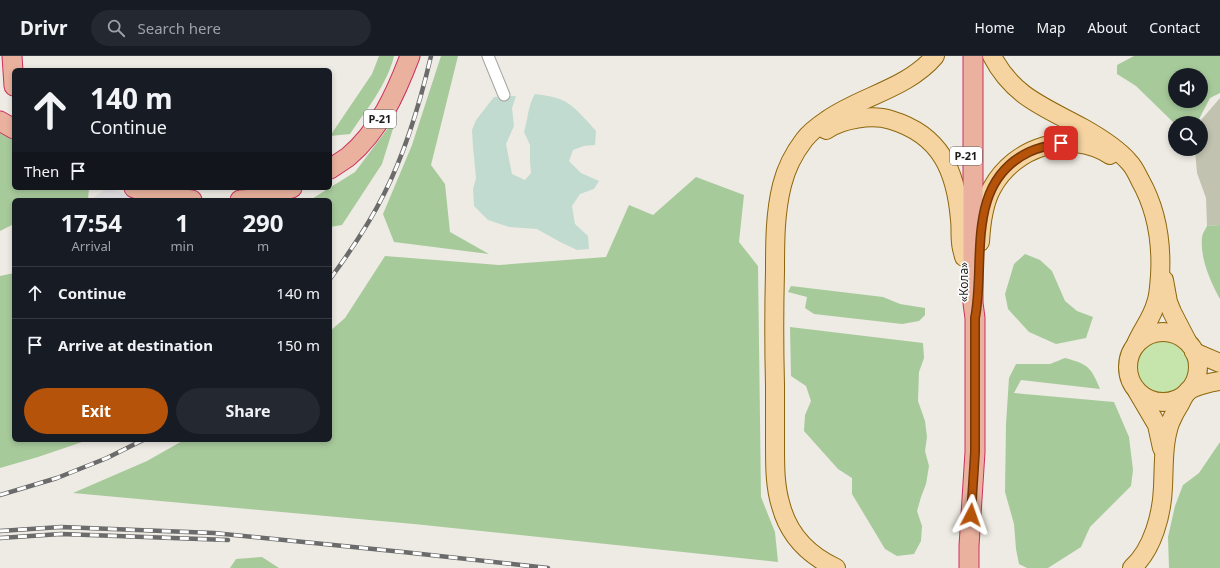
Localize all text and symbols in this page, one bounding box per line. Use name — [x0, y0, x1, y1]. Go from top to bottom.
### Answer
search box — [91, 10, 371, 46]
text: Drivr — [20, 15, 67, 41]
icon: search — [105, 17, 127, 39]
text: Search here — [137, 18, 221, 38]
text: Home — [975, 18, 1014, 37]
text: Map — [1036, 18, 1066, 37]
text: About — [1088, 18, 1127, 37]
text: Contact — [1149, 18, 1200, 37]
map controls — [1168, 68, 1208, 156]
button: sound — [1168, 68, 1208, 108]
text: 140 m — [90, 79, 173, 117]
icon: ahead — [24, 84, 76, 136]
road number: Р-21 — [364, 110, 396, 128]
text: Continue — [90, 115, 167, 139]
button: search — [1168, 116, 1208, 156]
pin — [1044, 126, 1078, 160]
icon: arrive — [1050, 132, 1072, 154]
road number: Р-21 — [950, 147, 982, 165]
icon: arrive — [67, 160, 89, 182]
text: Then — [24, 161, 59, 181]
text: 17:54 — [60, 206, 122, 239]
text: 1 — [175, 206, 189, 239]
text: 290 — [242, 206, 284, 239]
text: Arrival — [71, 237, 111, 255]
text: min — [170, 237, 194, 255]
text: m — [257, 237, 269, 255]
street label: «Кола» — [955, 262, 972, 302]
icon: ahead — [24, 282, 46, 304]
text: Continue — [58, 283, 126, 303]
text: 140 m — [276, 283, 320, 303]
icon: arrive — [24, 334, 46, 356]
text: Arrive at destination — [58, 335, 213, 355]
text: 150 m — [276, 335, 320, 355]
button: Exit — [24, 388, 168, 434]
button: Share — [176, 388, 320, 434]
position arrow — [950, 494, 992, 536]

